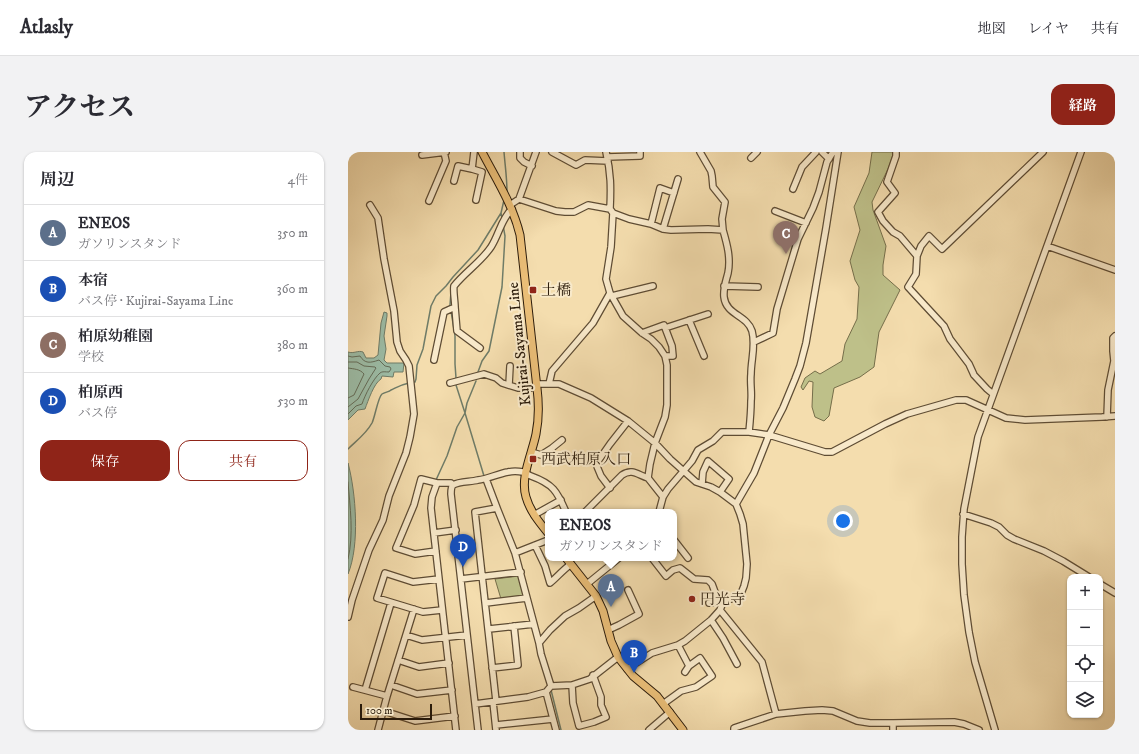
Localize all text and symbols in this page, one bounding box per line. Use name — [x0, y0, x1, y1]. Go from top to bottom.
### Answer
text: Atlasly — [20, 16, 73, 39]
text: 地図 — [978, 20, 1006, 38]
text: レイヤ — [1028, 20, 1069, 38]
text: 共有 — [1091, 20, 1119, 38]
button: 経路 — [1051, 84, 1115, 125]
text: アクセス — [24, 90, 135, 125]
text: 周辺 — [40, 169, 74, 191]
text: 4件 — [288, 172, 308, 188]
text: ENEOS — [78, 214, 130, 233]
pin: C — [773, 221, 799, 254]
text: A — [49, 225, 57, 241]
text: 350 m — [277, 225, 308, 241]
text: ガソリンスタンド — [78, 236, 182, 252]
text: 本宿 — [78, 271, 108, 290]
text: B — [49, 281, 57, 297]
text: 360 m — [277, 281, 308, 297]
street label: Kujirai-Sayama Line — [504, 281, 535, 407]
place label: 土橋 — [541, 281, 571, 300]
marker: 土橋 — [528, 285, 538, 295]
text: バス停 · Kujirai-Sayama Line — [78, 293, 233, 309]
text: 柏原幼稚園 — [78, 327, 153, 346]
text: C — [49, 337, 57, 353]
text: 380 m — [277, 337, 308, 353]
text: 学校 — [78, 349, 104, 365]
text: 柏原西 — [78, 383, 123, 402]
text: D — [48, 393, 58, 409]
text: 530 m — [277, 393, 308, 409]
text: バス停 — [78, 405, 117, 421]
button: 保存 — [40, 440, 170, 481]
button: 共有 — [178, 440, 308, 481]
place label: 西武柏原入口 — [541, 450, 631, 469]
marker: 西武柏原入口 — [528, 454, 538, 464]
popup — [545, 509, 677, 561]
your location — [833, 511, 853, 531]
text: ENEOS — [559, 516, 611, 535]
pin: D — [450, 534, 476, 567]
text: ガソリンスタンド — [559, 538, 663, 554]
pin: A — [598, 574, 624, 607]
map controls — [1067, 574, 1103, 718]
button: + — [1067, 574, 1103, 610]
place label: 円光寺 — [700, 590, 745, 609]
marker: 円光寺 — [687, 594, 697, 604]
button: − — [1067, 610, 1103, 646]
pin: B — [621, 640, 647, 673]
button: locate — [1067, 646, 1103, 682]
button: layers — [1067, 682, 1103, 718]
scale bar — [360, 702, 432, 721]
text: 100 m — [366, 704, 392, 718]

